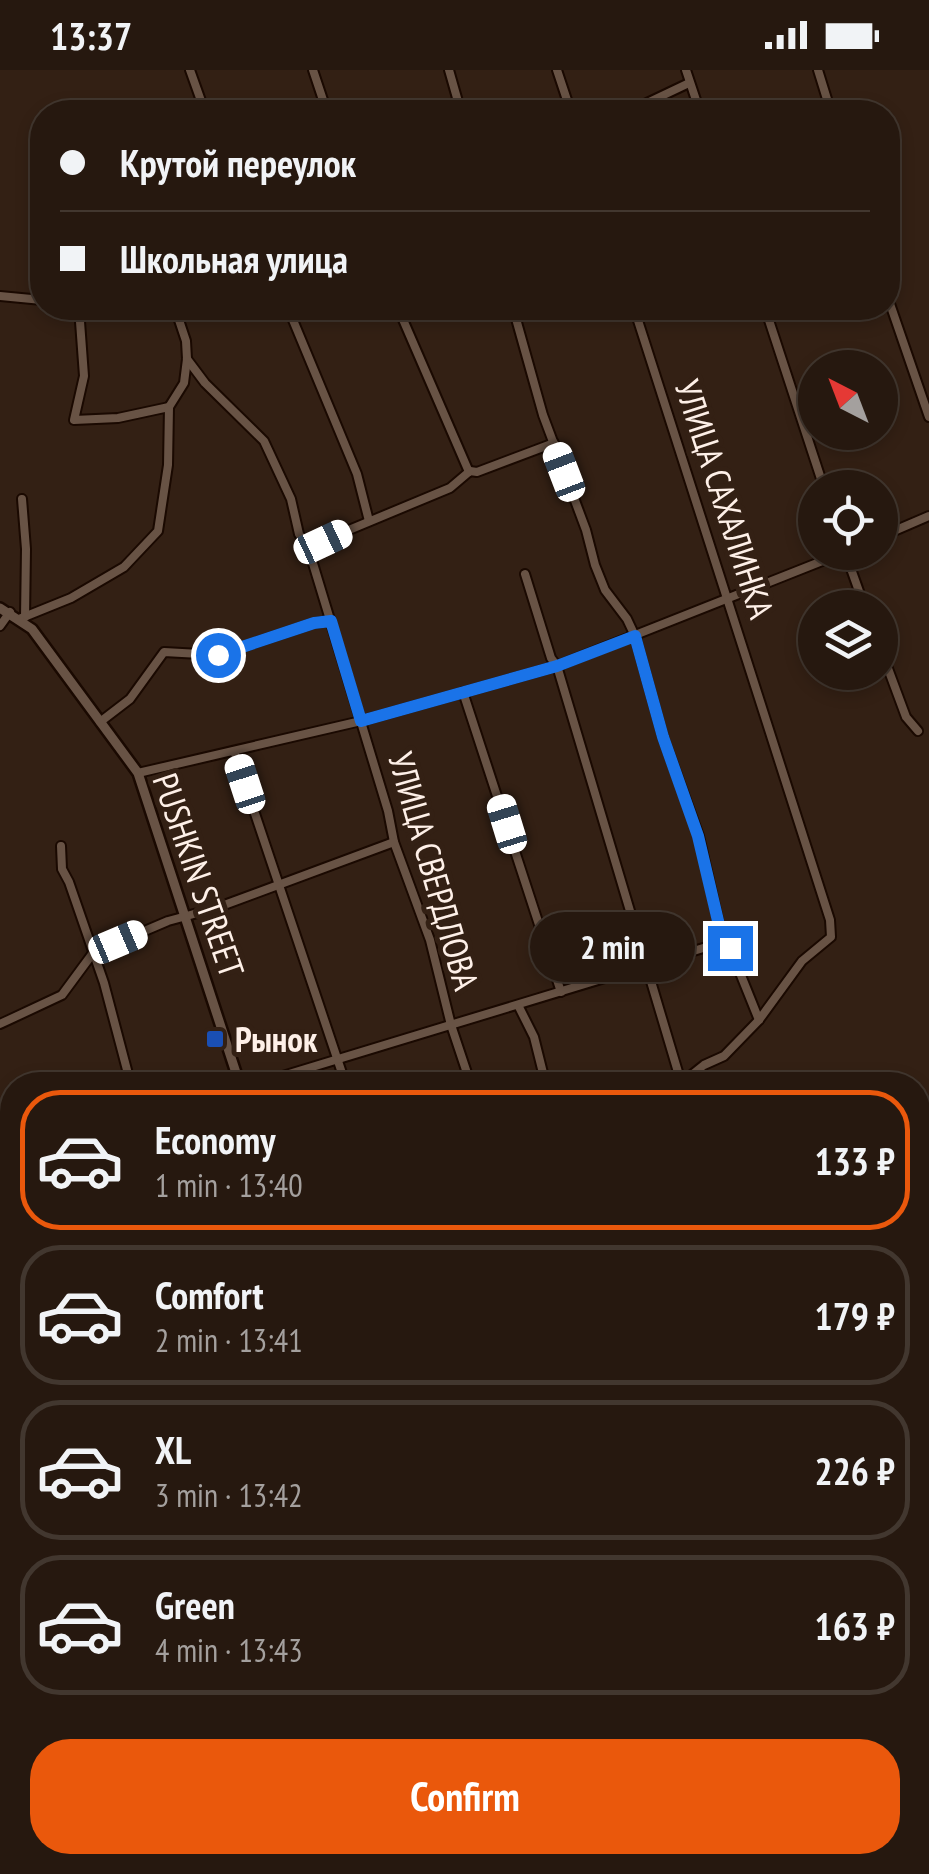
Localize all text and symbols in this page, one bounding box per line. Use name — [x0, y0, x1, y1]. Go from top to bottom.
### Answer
text: 13:37 — [50, 11, 132, 60]
text: Крутой переулок — [120, 138, 356, 187]
text: Школьная улица — [120, 234, 348, 283]
north arrow — [798, 350, 898, 450]
map controls — [798, 350, 898, 690]
street label: УЛИЦА САХАЛИНКА — [665, 374, 785, 624]
car — [539, 439, 589, 505]
button: locate — [798, 470, 898, 570]
car — [289, 516, 357, 568]
button: layers — [798, 590, 898, 690]
route start — [196, 633, 241, 678]
street label: УЛИЦА СВЕРДЛОВА — [378, 747, 490, 996]
car — [221, 751, 269, 817]
street label: PUSHKIN STREET — [143, 767, 255, 983]
car — [484, 791, 530, 857]
callout: 2 min — [530, 913, 695, 983]
car — [85, 916, 151, 968]
text: 2 min — [580, 926, 645, 968]
route end — [708, 926, 753, 971]
place label: Рынок — [235, 1016, 318, 1062]
marker: Рынок — [204, 1028, 226, 1050]
icon: car — [35, 1115, 125, 1205]
text: Economy — [155, 1115, 275, 1164]
text: 133 ₽ — [815, 1136, 895, 1185]
text: 1 min · 13:40 — [155, 1164, 303, 1206]
icon: car — [35, 1270, 125, 1360]
text: Comfort — [155, 1270, 264, 1319]
text: 179 ₽ — [815, 1291, 895, 1340]
text: 2 min · 13:41 — [155, 1319, 303, 1361]
icon: car — [35, 1425, 125, 1515]
text: XL — [155, 1425, 191, 1474]
text: 226 ₽ — [815, 1446, 895, 1495]
text: 3 min · 13:42 — [155, 1474, 303, 1516]
icon: car — [35, 1580, 125, 1670]
text: Green — [155, 1580, 235, 1629]
text: 163 ₽ — [815, 1601, 895, 1650]
text: 4 min · 13:43 — [155, 1629, 303, 1671]
button: Confirm — [30, 1739, 900, 1854]

